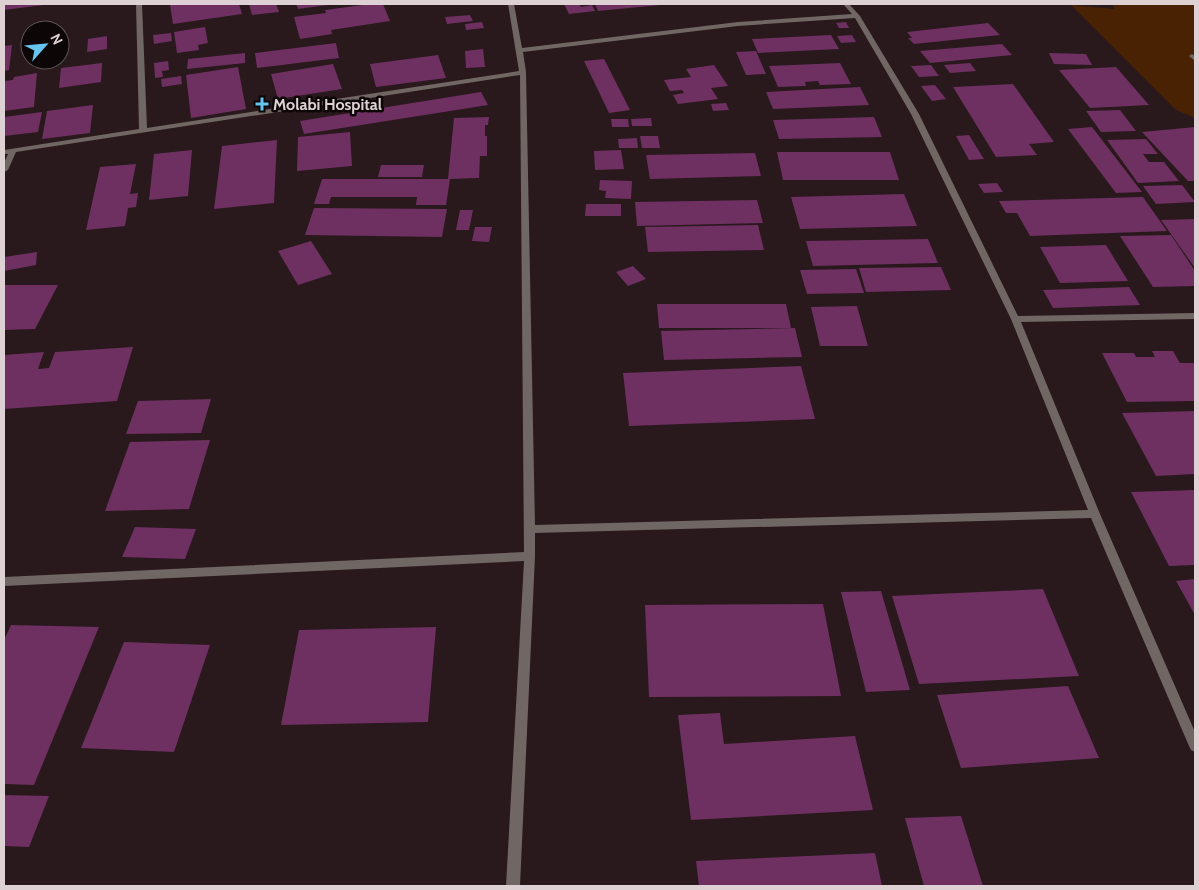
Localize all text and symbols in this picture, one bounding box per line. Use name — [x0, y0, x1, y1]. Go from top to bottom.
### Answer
north arrow — [20, 20, 70, 70]
text: N — [46, 31, 67, 48]
place label: Molabi Hospital — [273, 95, 382, 114]
marker: Molabi Hospital — [255, 97, 269, 111]

